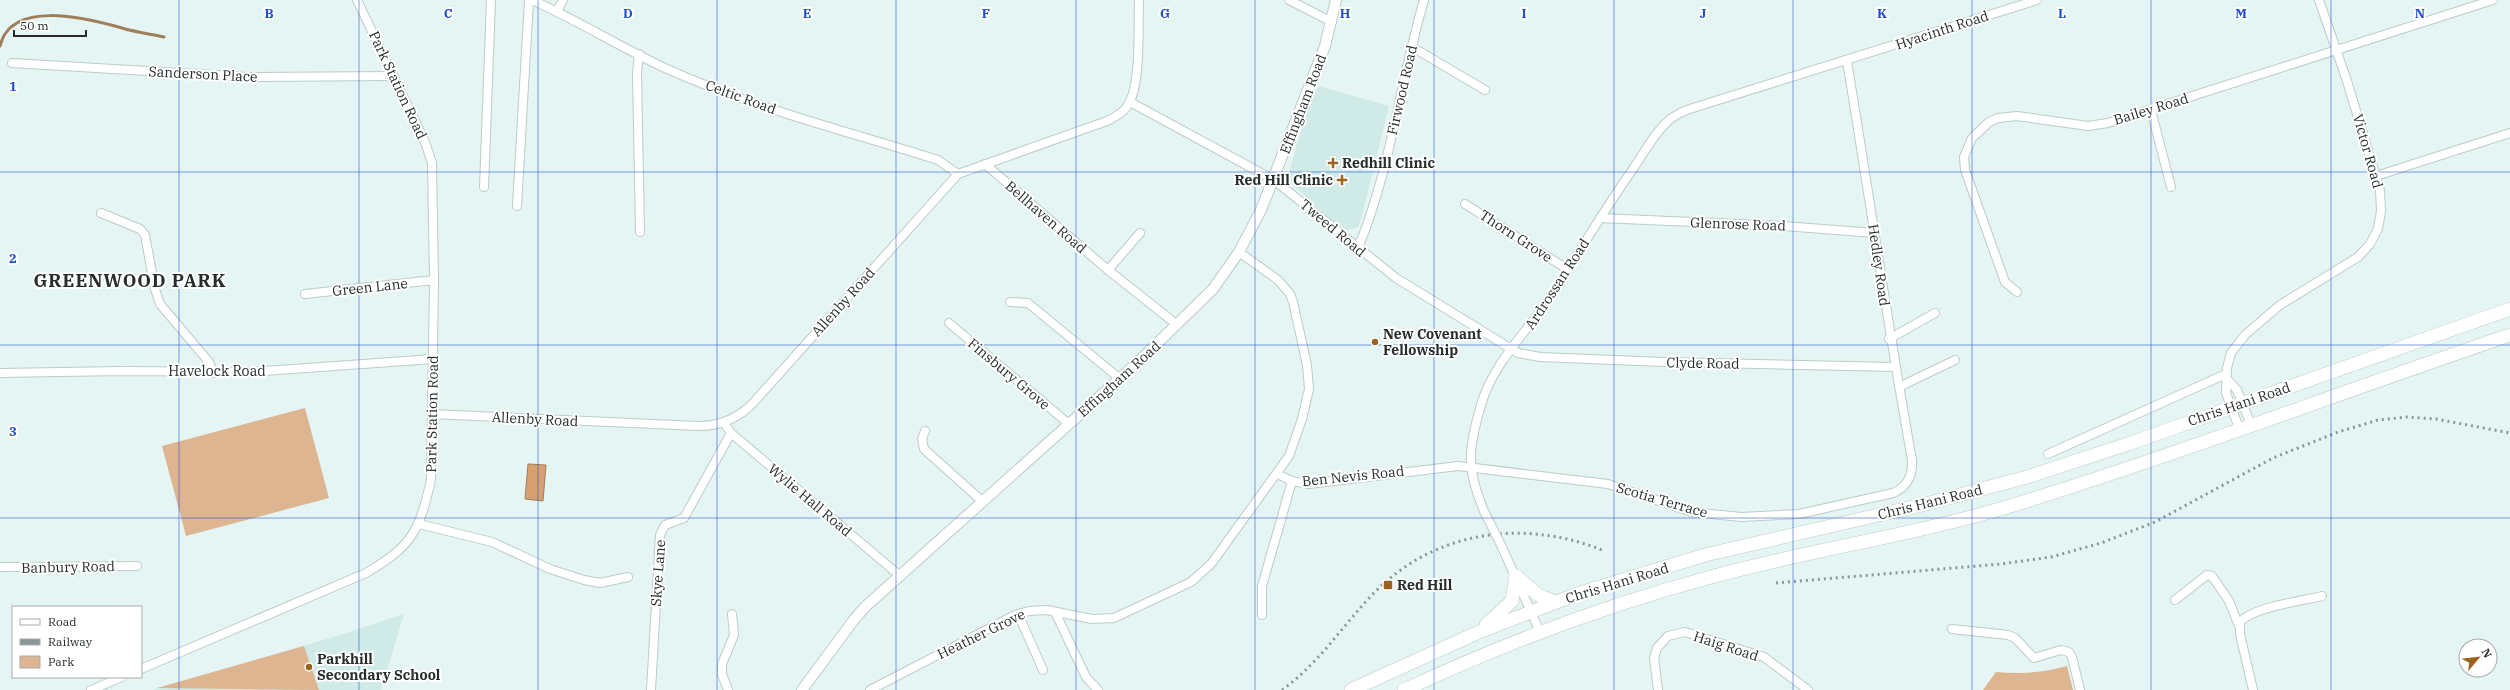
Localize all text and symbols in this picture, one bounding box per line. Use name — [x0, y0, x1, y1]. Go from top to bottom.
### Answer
text: B — [264, 5, 274, 22]
text: C — [444, 5, 453, 22]
text: D — [623, 5, 633, 22]
text: E — [803, 5, 811, 22]
text: F — [982, 5, 990, 22]
text: G — [1160, 5, 1170, 22]
text: H — [1340, 5, 1351, 22]
text: I — [1522, 5, 1527, 22]
text: J — [1700, 5, 1707, 22]
text: K — [1877, 5, 1887, 22]
text: L — [2058, 5, 2066, 22]
text: M — [2235, 5, 2247, 22]
text: N — [2415, 5, 2425, 22]
street label: Hyacinth Road — [1893, 6, 1991, 54]
scale bar — [14, 12, 86, 38]
text: 50 m — [20, 18, 49, 33]
street label: Park Station Road — [365, 28, 431, 142]
street label: Firwood Road — [1383, 43, 1421, 137]
street label: Effingham Road — [1276, 51, 1330, 156]
street label: Sanderson Place — [148, 62, 258, 86]
street label: Celtic Road — [703, 76, 779, 118]
text: 1 — [9, 78, 17, 95]
street label: Bailey Road — [2111, 89, 2191, 129]
street label: Victor Road — [2349, 112, 2387, 191]
place label: Redhill Clinic — [1342, 154, 1435, 172]
marker: Redhill Clinic — [1327, 157, 1339, 169]
place label: Red Hill Clinic — [1235, 171, 1333, 189]
marker: Red Hill Clinic — [1336, 174, 1348, 186]
street label: Bellhaven Road — [1002, 177, 1091, 258]
street label: Tweed Road — [1296, 195, 1370, 261]
street label: Thorn Grove — [1476, 206, 1556, 266]
street label: Glenrose Road — [1690, 213, 1787, 235]
street label: Hedley Road — [1864, 223, 1894, 308]
street label: Ardrossan Road — [1521, 235, 1593, 333]
text: 2 — [9, 250, 17, 267]
street label: Allenby Road — [807, 263, 879, 340]
district label: GREENWOOD PARK — [33, 269, 227, 292]
street label: Green Lane — [331, 274, 409, 300]
place label: New Covenant Fellowship — [1383, 325, 1481, 359]
street label: Finsbury Grove — [964, 334, 1054, 414]
street label: Effingham Road — [1074, 337, 1165, 421]
marker: New Covenant Fellowship — [1370, 337, 1380, 347]
street label: Clyde Road — [1666, 353, 1740, 373]
street label: Park Station Road — [422, 355, 442, 473]
street label: Havelock Road — [168, 362, 266, 380]
street label: Chris Hani Road — [2185, 378, 2293, 430]
street label: Allenby Road — [491, 408, 579, 430]
text: 3 — [9, 423, 17, 440]
street label: Wylie Hall Road — [764, 460, 856, 541]
street label: Ben Nevis Road — [1301, 462, 1406, 490]
street label: Scotia Terrace — [1614, 478, 1710, 522]
street label: Chris Hani Road — [1876, 480, 1985, 524]
street label: Skye Lane — [647, 539, 669, 607]
street label: Banbury Road — [21, 557, 116, 577]
street label: Chris Hani Road — [1563, 559, 1671, 607]
place label: Red Hill — [1397, 576, 1453, 594]
marker: Red Hill — [1382, 579, 1394, 591]
street label: Heather Grove — [934, 605, 1028, 663]
legend — [12, 606, 142, 678]
text: Road — [48, 614, 77, 629]
street label: Haig Road — [1691, 627, 1761, 665]
text: Railway — [48, 634, 93, 649]
north arrow — [2458, 638, 2498, 678]
text: N — [2479, 646, 2495, 661]
place label: Parkhill Secondary School — [317, 650, 441, 684]
text: Park — [48, 654, 74, 669]
marker: Parkhill Secondary School — [304, 662, 314, 672]

